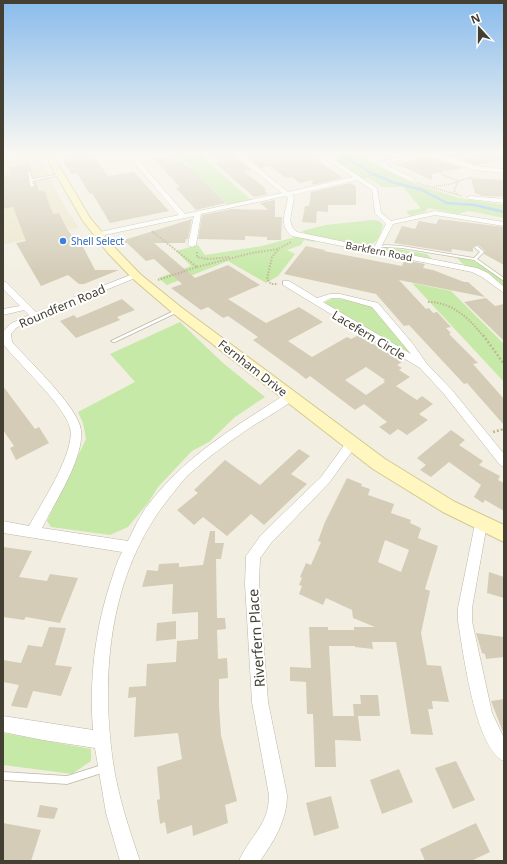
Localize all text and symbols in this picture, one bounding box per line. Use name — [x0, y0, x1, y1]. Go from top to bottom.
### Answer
north arrow — [459, 8, 499, 48]
text: N — [468, 10, 482, 27]
place label: Shell Select — [71, 234, 124, 248]
marker: Shell Select — [58, 236, 68, 246]
street label: Barkfern Road — [344, 238, 414, 264]
street label: Roundfern Road — [16, 280, 108, 332]
street label: Lacefern Circle — [329, 306, 409, 364]
street label: Fernham Drive — [215, 336, 291, 401]
street label: Riverfern Place — [243, 588, 269, 688]

